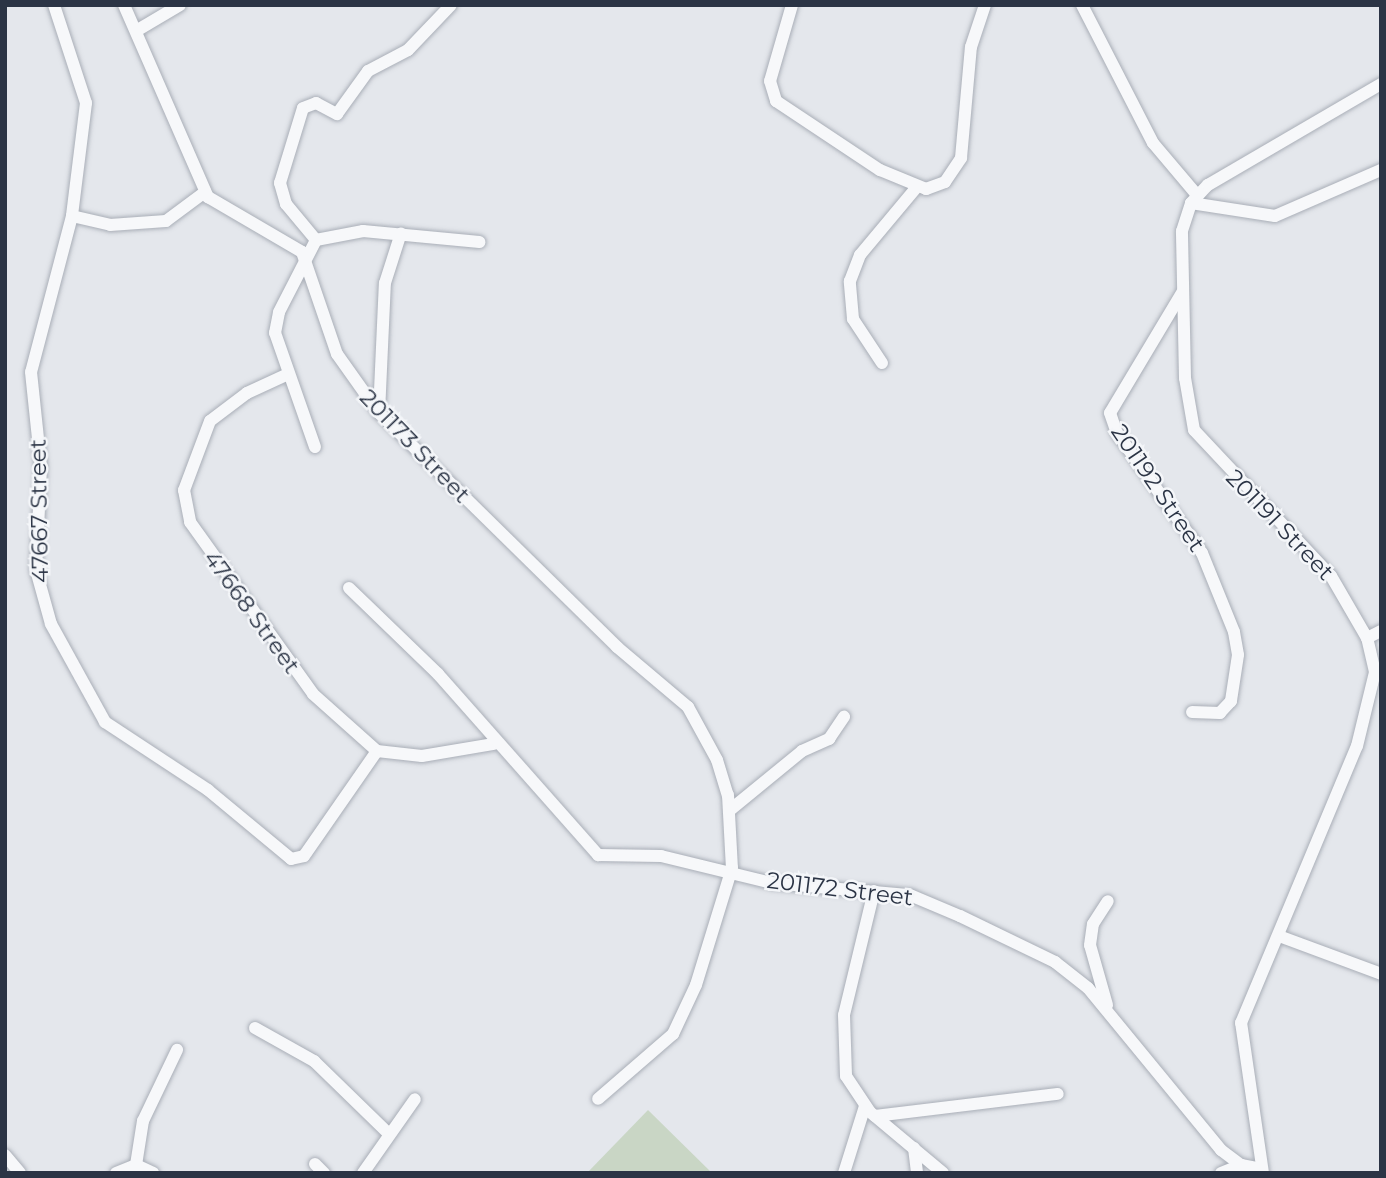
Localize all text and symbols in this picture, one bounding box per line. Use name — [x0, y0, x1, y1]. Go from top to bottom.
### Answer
street label: 201173 Street — [354, 384, 476, 508]
street label: 201192 Street — [1105, 419, 1211, 557]
street label: 47667 Street — [24, 439, 54, 583]
street label: 201191 Street — [1221, 464, 1339, 586]
street label: 47668 Street — [198, 545, 306, 679]
street label: 201172 Street — [765, 866, 915, 912]

